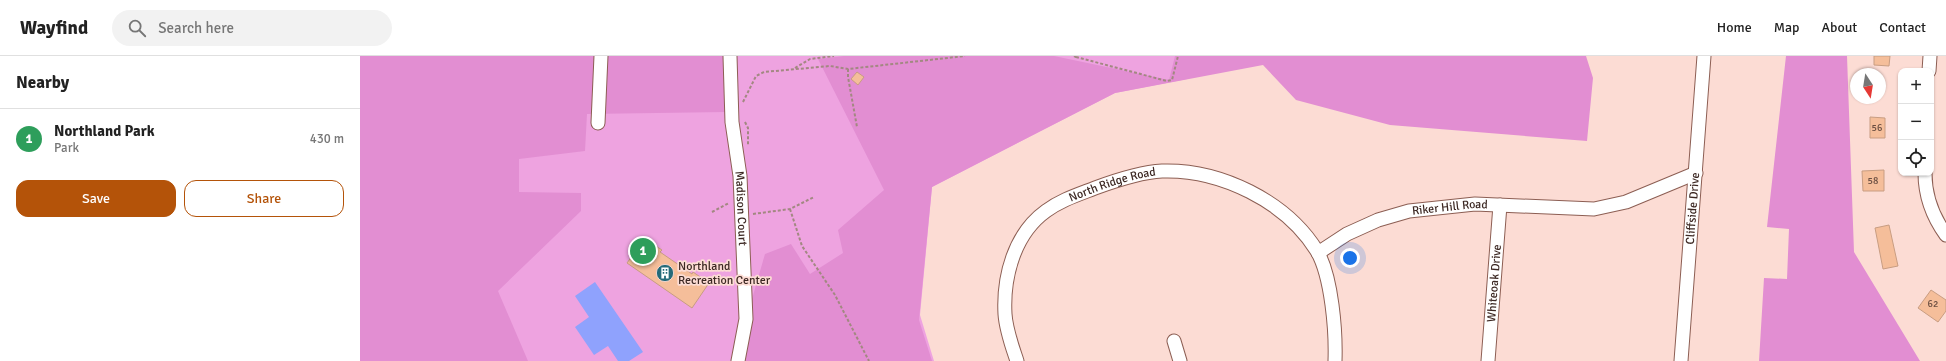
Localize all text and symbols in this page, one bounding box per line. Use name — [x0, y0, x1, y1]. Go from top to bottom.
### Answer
search box — [112, 10, 392, 46]
text: Wayfind — [20, 16, 88, 40]
icon: search — [126, 17, 148, 39]
text: Search here — [158, 19, 234, 37]
text: Home — [1717, 19, 1752, 36]
text: Map — [1774, 19, 1799, 36]
text: About — [1821, 19, 1857, 36]
text: Contact — [1879, 19, 1926, 36]
north arrow — [1850, 68, 1886, 104]
map controls — [1898, 68, 1934, 176]
button: + — [1898, 68, 1934, 104]
text: Nearby — [16, 72, 69, 93]
button: − — [1898, 104, 1934, 140]
text: Northland Park — [54, 122, 155, 140]
house number: 56 — [1872, 122, 1882, 134]
text: 1 — [25, 131, 33, 147]
text: 430 m — [310, 131, 344, 147]
text: Park — [54, 140, 79, 156]
button: locate — [1898, 140, 1934, 176]
street label: North Ridge Road — [1067, 164, 1157, 205]
street label: Madison Court — [732, 170, 750, 246]
street label: Cliffside Drive — [1682, 172, 1703, 245]
house number: 58 — [1868, 175, 1878, 187]
button: Save — [16, 180, 176, 217]
button: Share — [184, 180, 344, 217]
street label: Riker Hill Road — [1411, 197, 1488, 218]
pin: 1 — [630, 236, 656, 266]
street label: Whiteoak Drive — [1484, 244, 1504, 323]
your location — [1340, 248, 1360, 268]
place label: Northland Recreation Center — [678, 259, 771, 288]
building icon: Northland Recreation Center — [655, 263, 675, 283]
house number: 62 — [1928, 298, 1938, 310]

